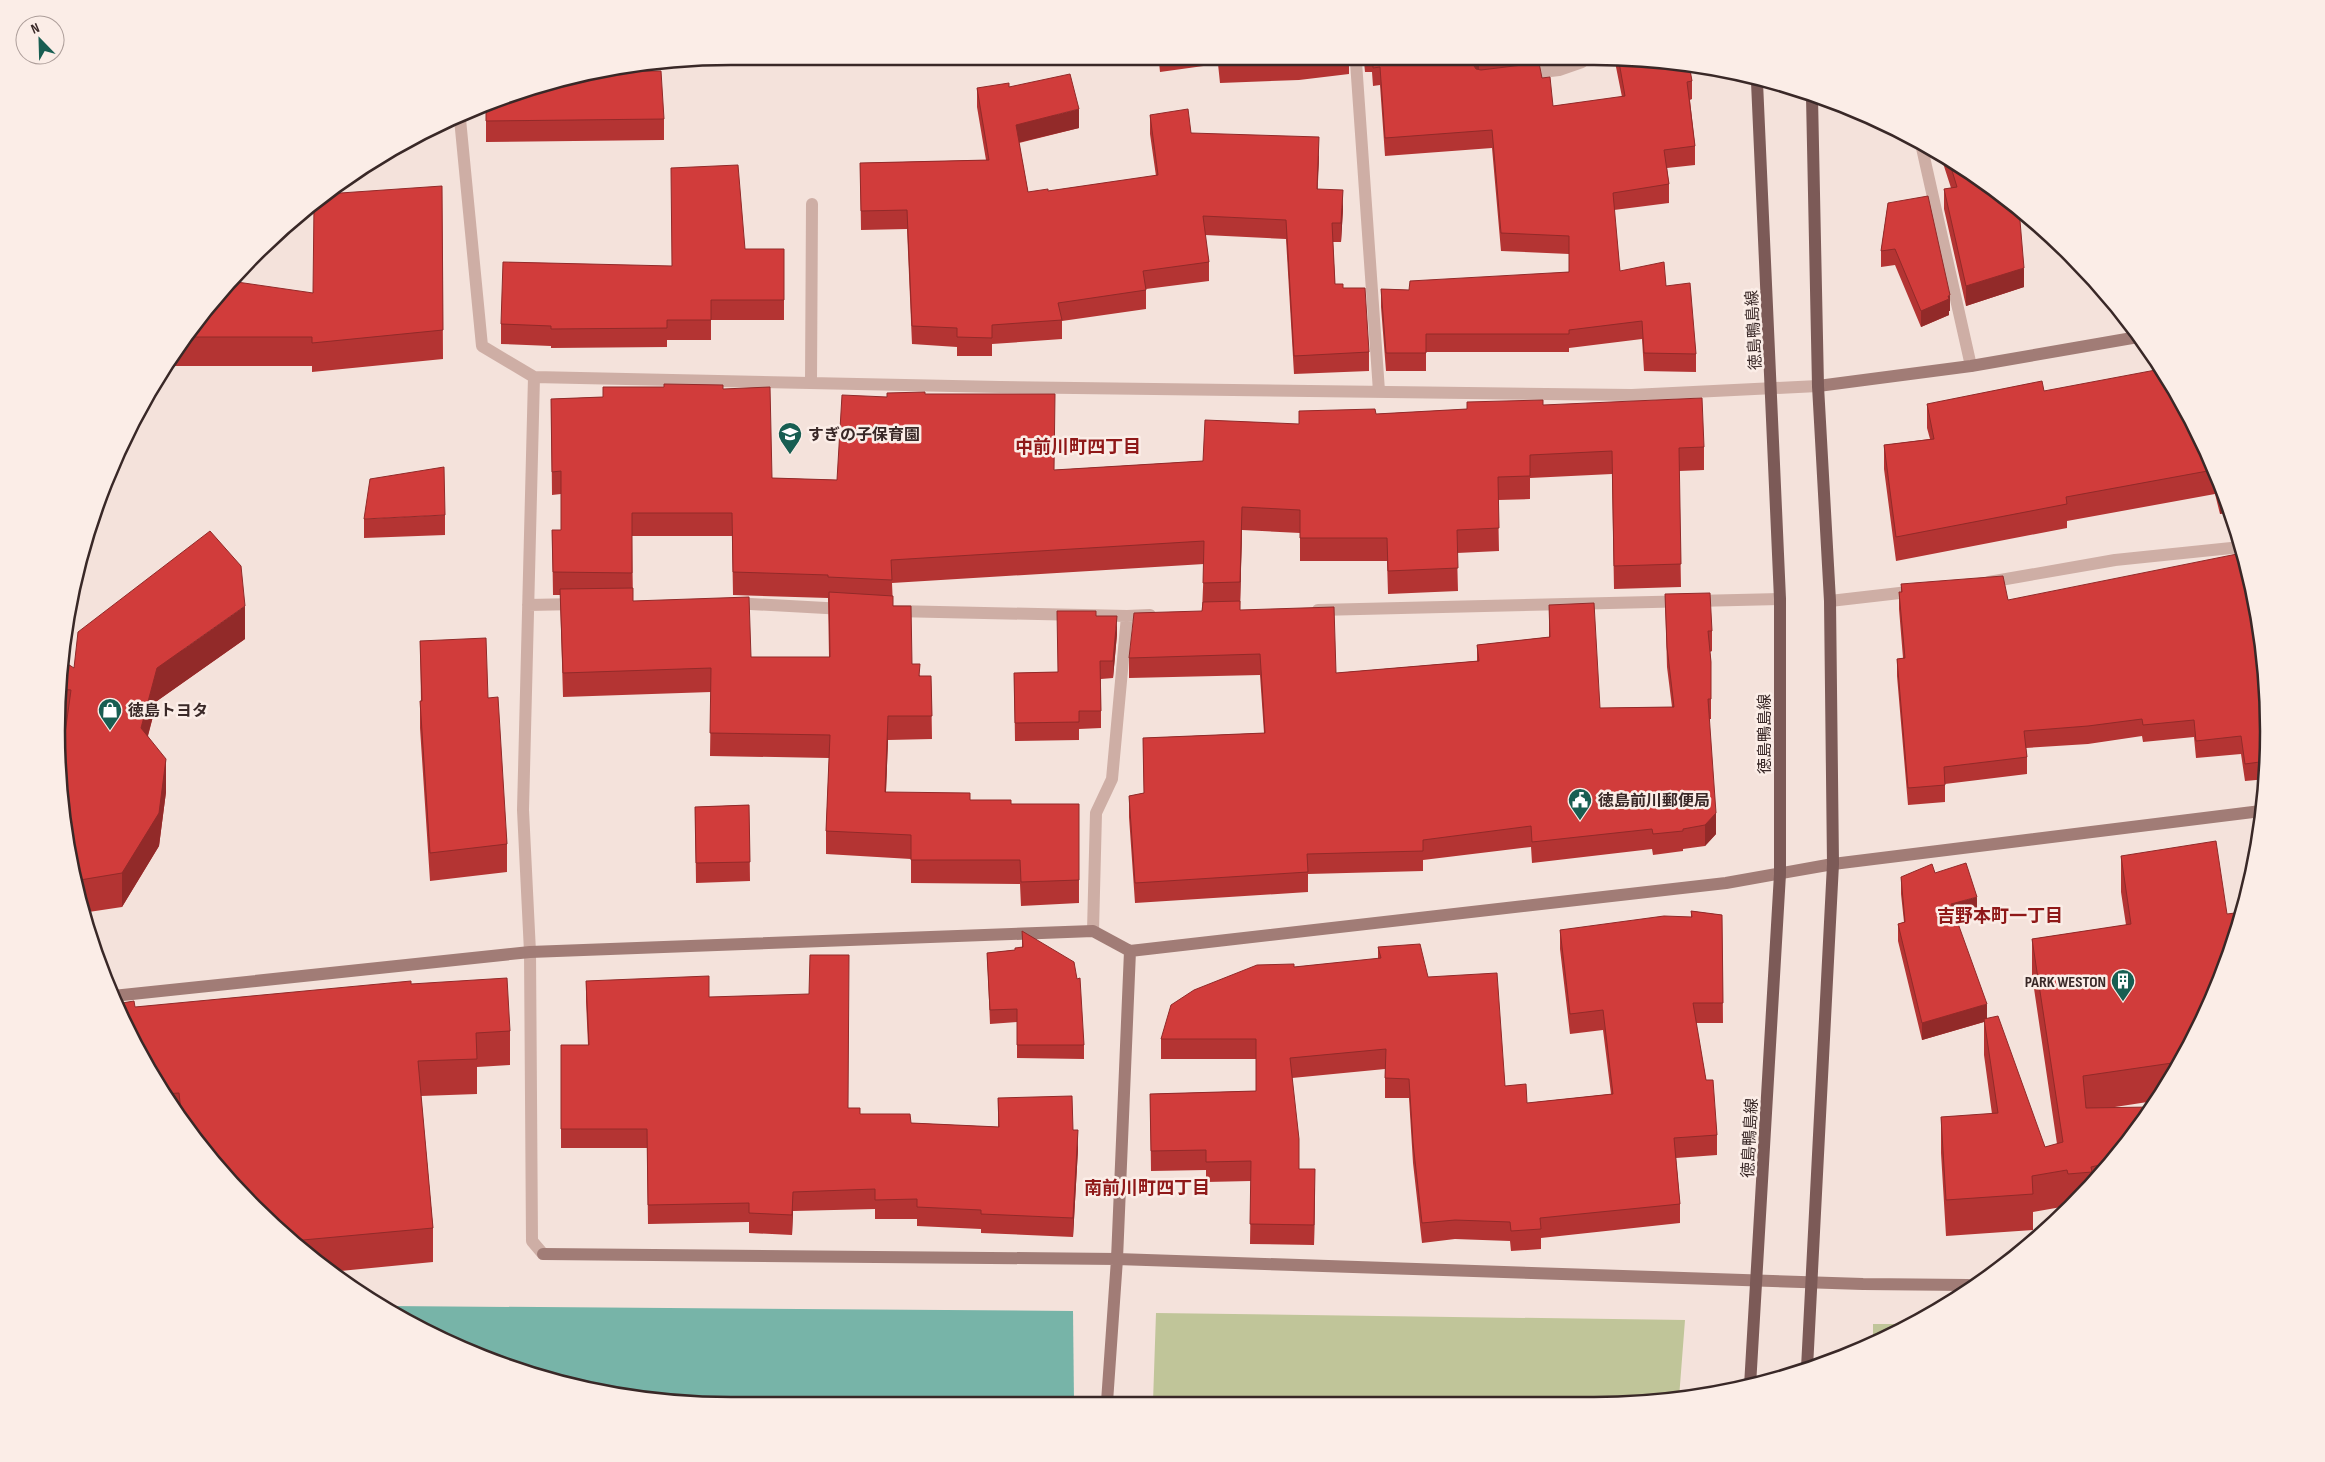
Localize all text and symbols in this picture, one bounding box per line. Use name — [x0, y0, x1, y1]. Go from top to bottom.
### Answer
north arrow — [15, 15, 65, 65]
text: N — [28, 19, 42, 38]
street label: 徳島鴨島線 — [1743, 289, 1766, 370]
school or university icon: すぎの子保育園 — [777, 421, 803, 455]
place label: すぎの子保育園 — [808, 426, 920, 445]
district label: 中前川町四丁目 — [1015, 437, 1141, 458]
street label: 徳島鴨島線 — [1756, 694, 1775, 774]
shop icon: 徳島トヨタ — [97, 697, 123, 731]
place label: 徳島トヨタ — [128, 702, 208, 721]
public building icon: 徳島前川郵便局 — [1567, 787, 1593, 821]
place label: 徳島前川郵便局 — [1598, 792, 1710, 811]
district label: 吉野本町一丁目 — [1937, 906, 2063, 927]
building icon: PARK WESTON — [2110, 968, 2136, 1002]
place label: PARK WESTON — [2025, 973, 2106, 992]
street label: 徳島鴨島線 — [1739, 1098, 1762, 1179]
district label: 南前川町四丁目 — [1084, 1178, 1210, 1199]

